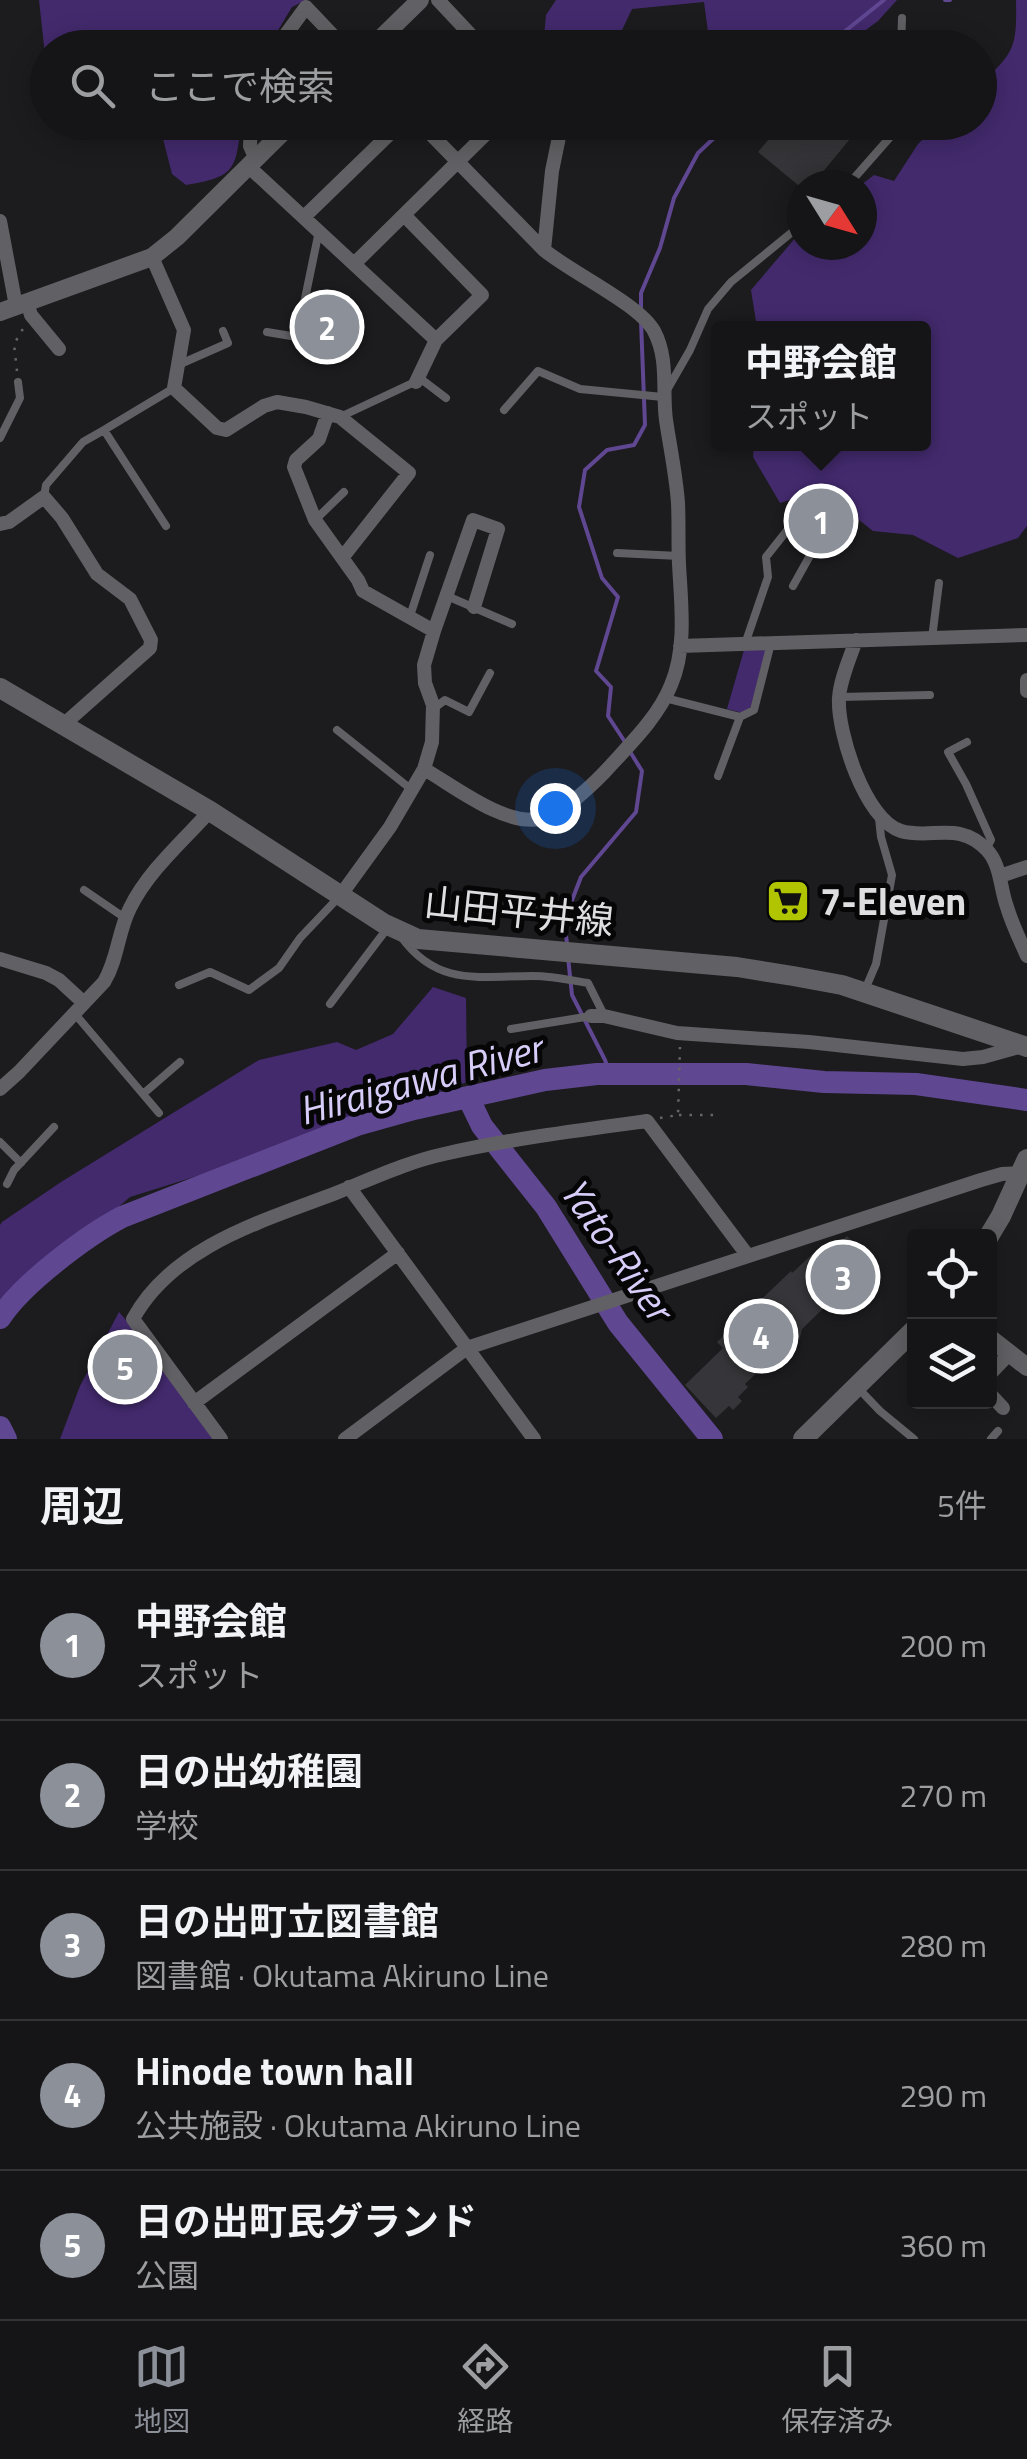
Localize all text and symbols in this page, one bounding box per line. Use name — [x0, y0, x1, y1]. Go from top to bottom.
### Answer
search box — [30, 30, 997, 140]
text: ここで検索 — [145, 57, 335, 115]
icon: search — [65, 58, 120, 113]
north arrow — [787, 170, 877, 260]
pin: 2 — [294, 290, 360, 364]
popup — [711, 321, 931, 451]
text: 中野会館 — [745, 333, 897, 391]
text: スポット — [745, 392, 873, 440]
pin: 1 — [788, 484, 854, 558]
your location — [530, 783, 581, 834]
street label: 山田平井線 — [421, 872, 617, 950]
place label: 7-Eleven — [820, 872, 966, 930]
supermarket icon: 7-Eleven — [765, 878, 811, 924]
water label: Hiraigawa River — [292, 1016, 553, 1141]
water label: Yato-River — [545, 1165, 691, 1337]
map controls — [907, 1229, 997, 1409]
button: locate — [907, 1229, 997, 1319]
pin: 3 — [810, 1240, 876, 1314]
pin: 4 — [728, 1298, 794, 1374]
button: layers — [907, 1319, 997, 1409]
pin: 5 — [92, 1330, 158, 1404]
text: 周辺 — [40, 1473, 124, 1537]
text: 5件 — [937, 1481, 987, 1529]
text: 中野会館 — [135, 1592, 287, 1650]
text: 1 — [64, 1621, 81, 1669]
text: 200 m — [899, 1621, 987, 1669]
text: スポット — [135, 1651, 263, 1699]
text: 日の出幼稚園 — [135, 1742, 363, 1800]
text: 2 — [64, 1771, 81, 1819]
text: 270 m — [899, 1771, 987, 1819]
text: 学校 — [135, 1801, 199, 1849]
text: 日の出町立図書館 — [135, 1892, 439, 1950]
text: 3 — [64, 1921, 81, 1969]
text: 280 m — [899, 1921, 987, 1969]
text: 図書館 · Okutama Akiruno Line — [135, 1951, 549, 1999]
text: Hinode town hall — [135, 2042, 414, 2100]
text: 4 — [64, 2071, 81, 2119]
text: 290 m — [899, 2071, 987, 2119]
text: 公共施設 · Okutama Akiruno Line — [135, 2101, 581, 2149]
text: 日の出町民グランド — [135, 2192, 477, 2250]
text: 5 — [64, 2221, 81, 2269]
text: 360 m — [899, 2221, 987, 2269]
text: 公園 — [135, 2251, 199, 2299]
tab: 地図 — [134, 2339, 190, 2442]
tab: 経路 — [457, 2339, 513, 2442]
tab: 保存済み — [781, 2339, 893, 2442]

